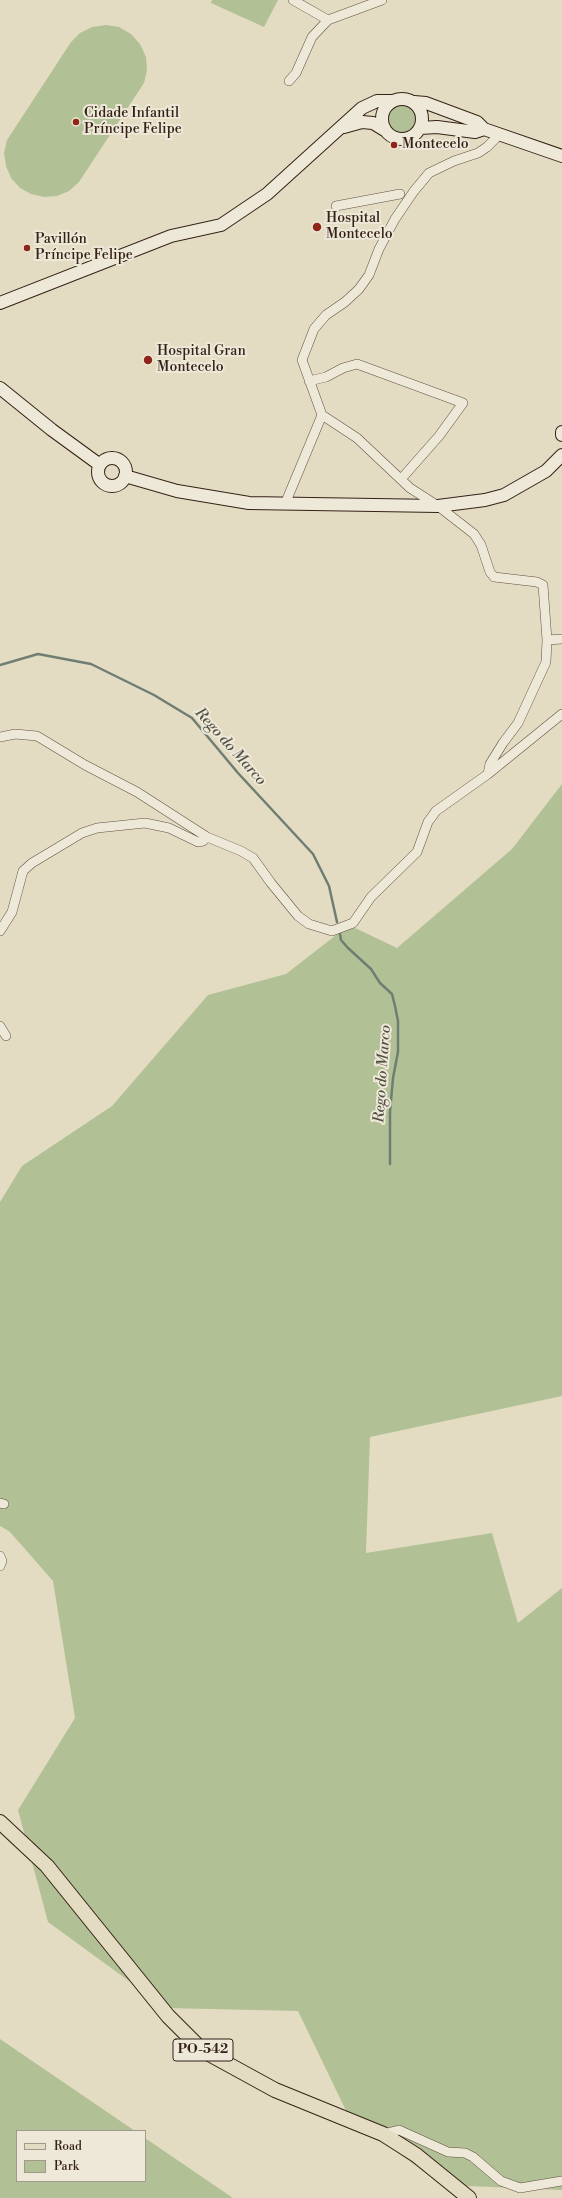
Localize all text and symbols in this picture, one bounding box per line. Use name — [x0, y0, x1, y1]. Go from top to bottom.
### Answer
place label: Cidade Infantil Príncipe Felipe — [84, 106, 182, 138]
marker: Cidade Infantil Príncipe Felipe — [71, 117, 81, 127]
place label: Montecelo — [402, 137, 469, 153]
marker: Montecelo — [389, 140, 399, 150]
place label: Hospital Montecelo — [326, 211, 393, 244]
marker: Hospital Montecelo — [311, 221, 323, 233]
place label: Pavillón Príncipe Felipe — [35, 232, 133, 264]
marker: Pavillón Príncipe Felipe — [22, 243, 32, 253]
place label: Hospital Gran Montecelo — [157, 344, 246, 376]
marker: Hospital Gran Montecelo — [142, 354, 154, 366]
water label: Rego do Marco — [191, 705, 269, 789]
water label: Rego do Marco — [371, 1025, 395, 1123]
road number: PO-542 — [173, 2039, 233, 2061]
legend — [16, 2130, 146, 2182]
text: Road — [54, 2139, 82, 2154]
text: Park — [54, 2159, 79, 2174]

